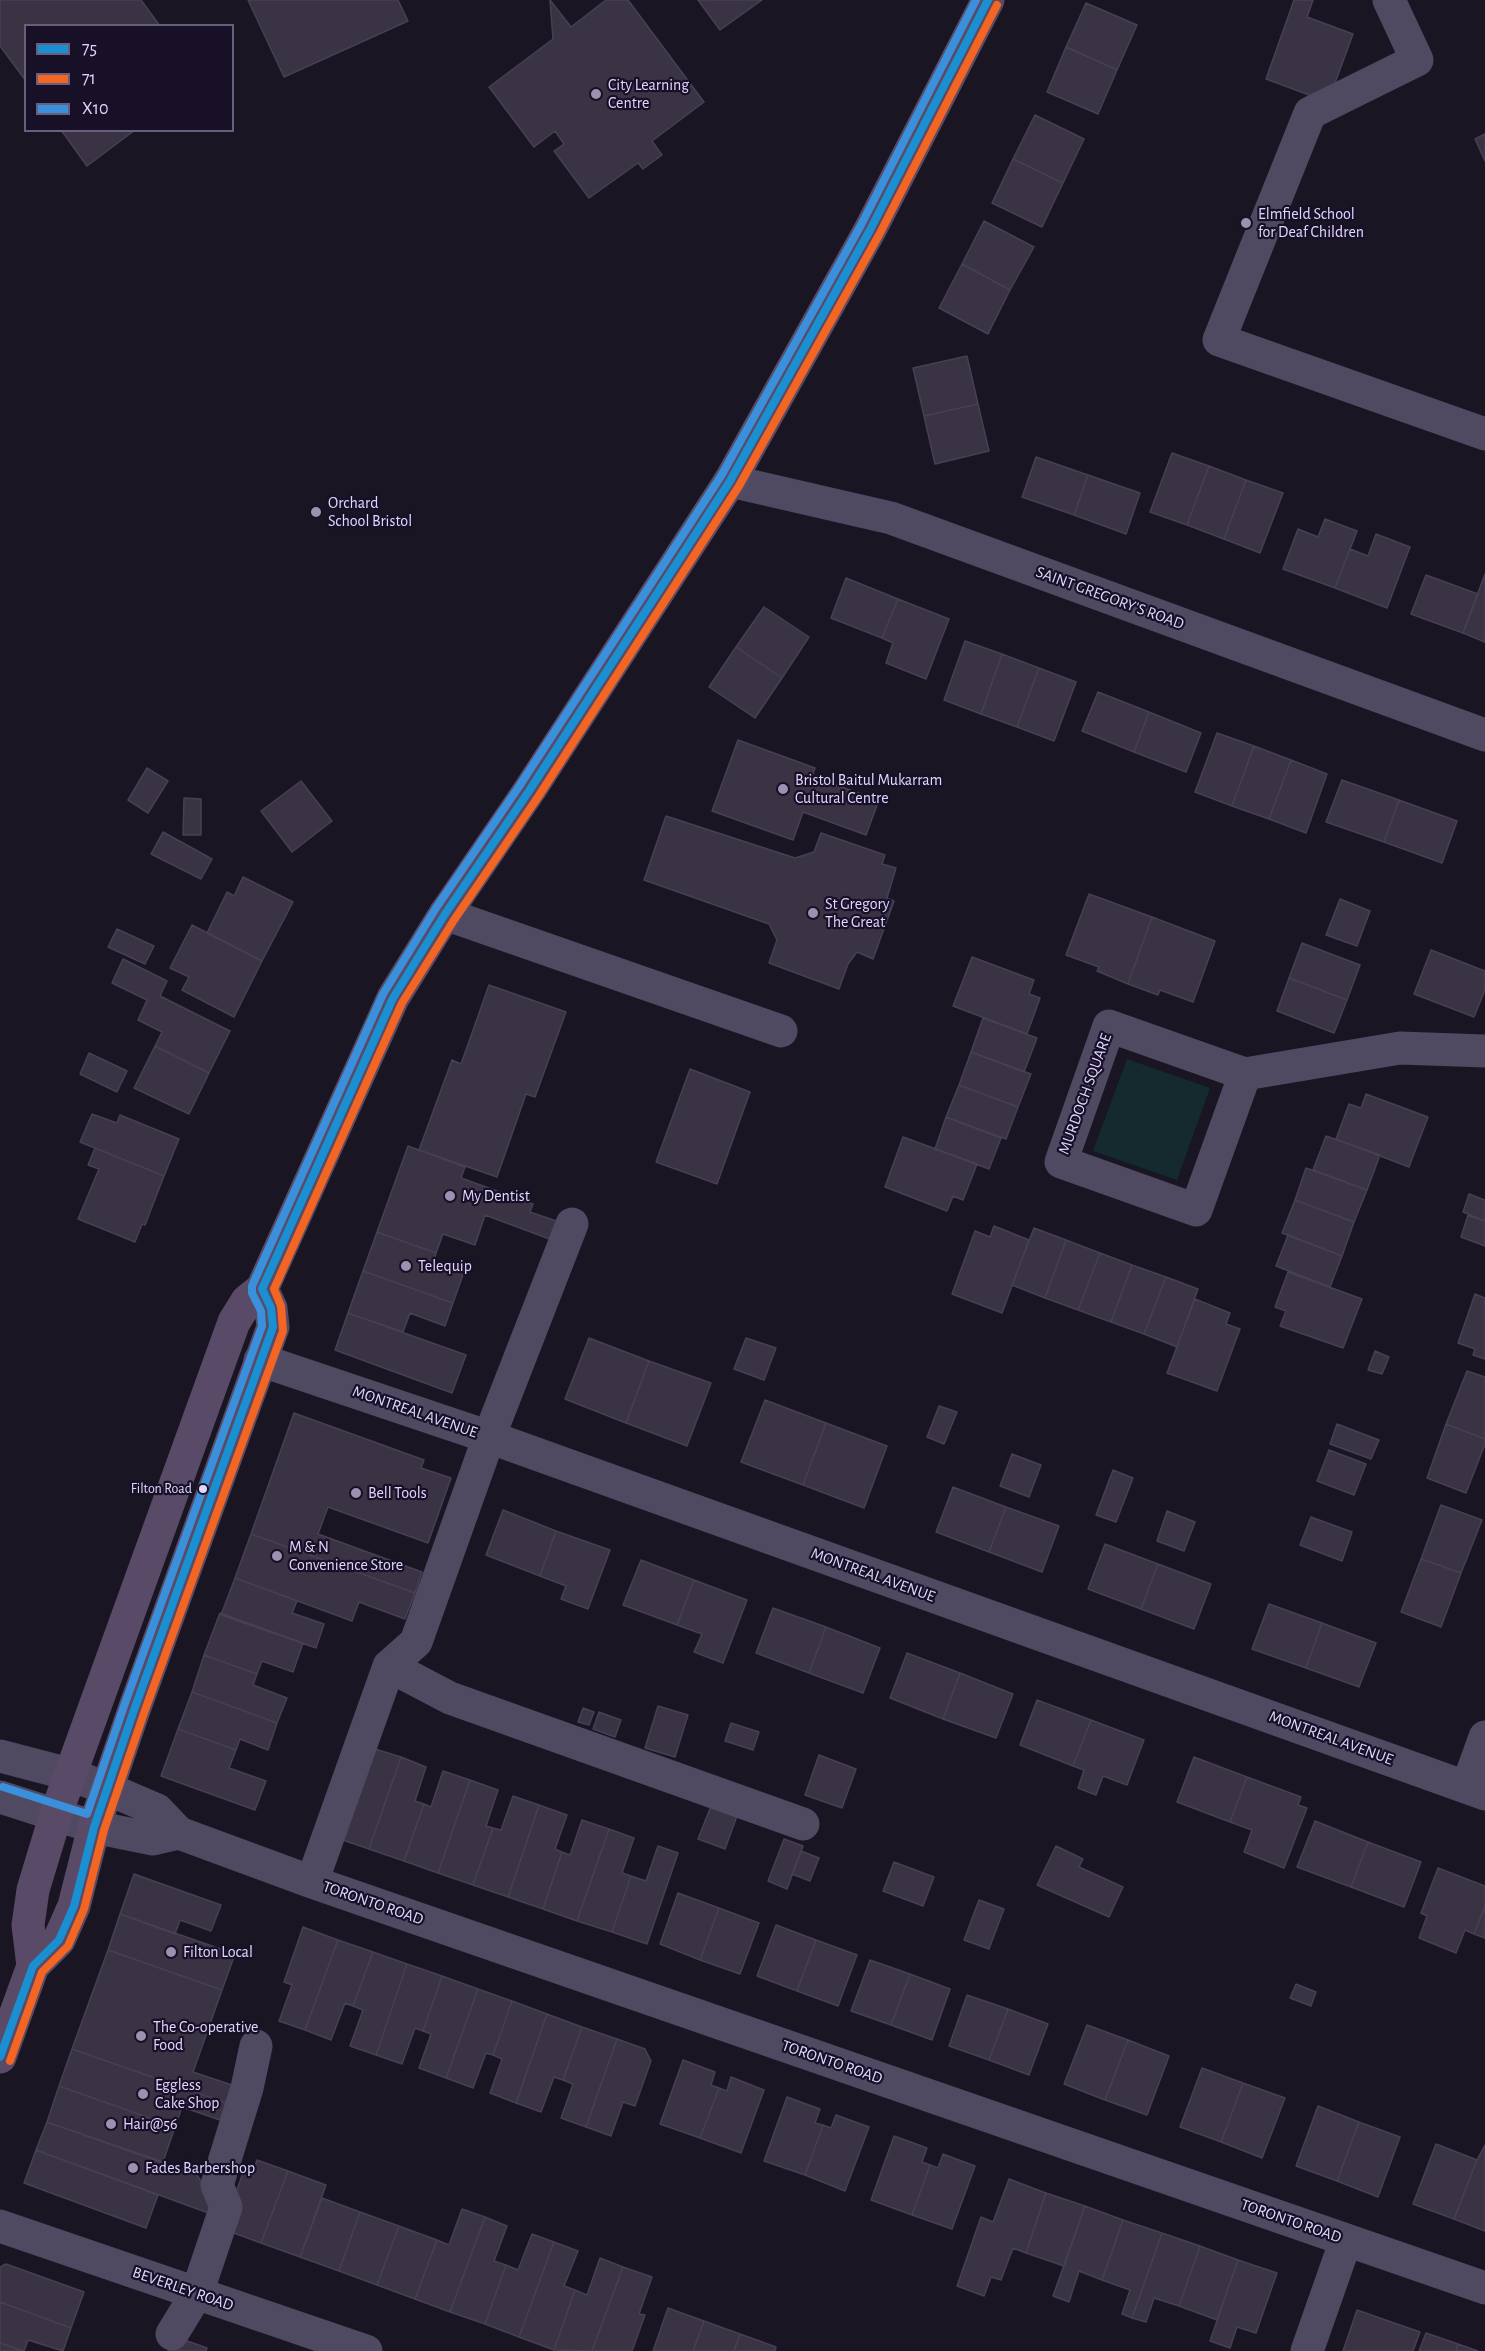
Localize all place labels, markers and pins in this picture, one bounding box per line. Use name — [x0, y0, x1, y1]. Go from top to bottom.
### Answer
place label: City Learning Centre — [608, 75, 689, 113]
marker: City Learning Centre — [589, 87, 603, 101]
place label: Elmfield School for Deaf Children — [1258, 204, 1364, 242]
marker: Elmfield School for Deaf Children — [1239, 216, 1253, 230]
place label: Orchard School Bristol — [328, 493, 412, 531]
marker: Orchard School Bristol — [309, 505, 323, 519]
place label: Bristol Baitul Mukarram Cultural Centre — [795, 770, 942, 808]
marker: Bristol Baitul Mukarram Cultural Centre — [776, 782, 790, 796]
place label: St Gregory The Great — [825, 894, 890, 932]
marker: St Gregory The Great — [806, 906, 820, 920]
place label: My Dentist — [462, 1186, 530, 1206]
marker: My Dentist — [443, 1189, 457, 1203]
place label: Telequip — [418, 1256, 472, 1276]
marker: Telequip — [399, 1259, 413, 1273]
place label: Filton Road — [131, 1481, 192, 1497]
marker: Filton Road — [197, 1483, 209, 1495]
place label: Bell Tools — [368, 1483, 427, 1503]
marker: Bell Tools — [349, 1486, 363, 1500]
place label: M & N Convenience Store — [289, 1537, 403, 1575]
marker: M & N Convenience Store — [270, 1549, 284, 1563]
place label: Filton Local — [183, 1942, 253, 1962]
marker: Filton Local — [164, 1945, 178, 1959]
place label: The Co-operative Food — [153, 2017, 258, 2055]
marker: The Co-operative Food — [134, 2029, 148, 2043]
place label: Eggless Cake Shop — [155, 2075, 219, 2113]
marker: Eggless Cake Shop — [136, 2087, 150, 2101]
place label: Hair@56 — [123, 2114, 177, 2134]
marker: Hair@56 — [104, 2117, 118, 2131]
place label: Fades Barbershop — [145, 2158, 255, 2178]
marker: Fades Barbershop — [126, 2161, 140, 2175]

